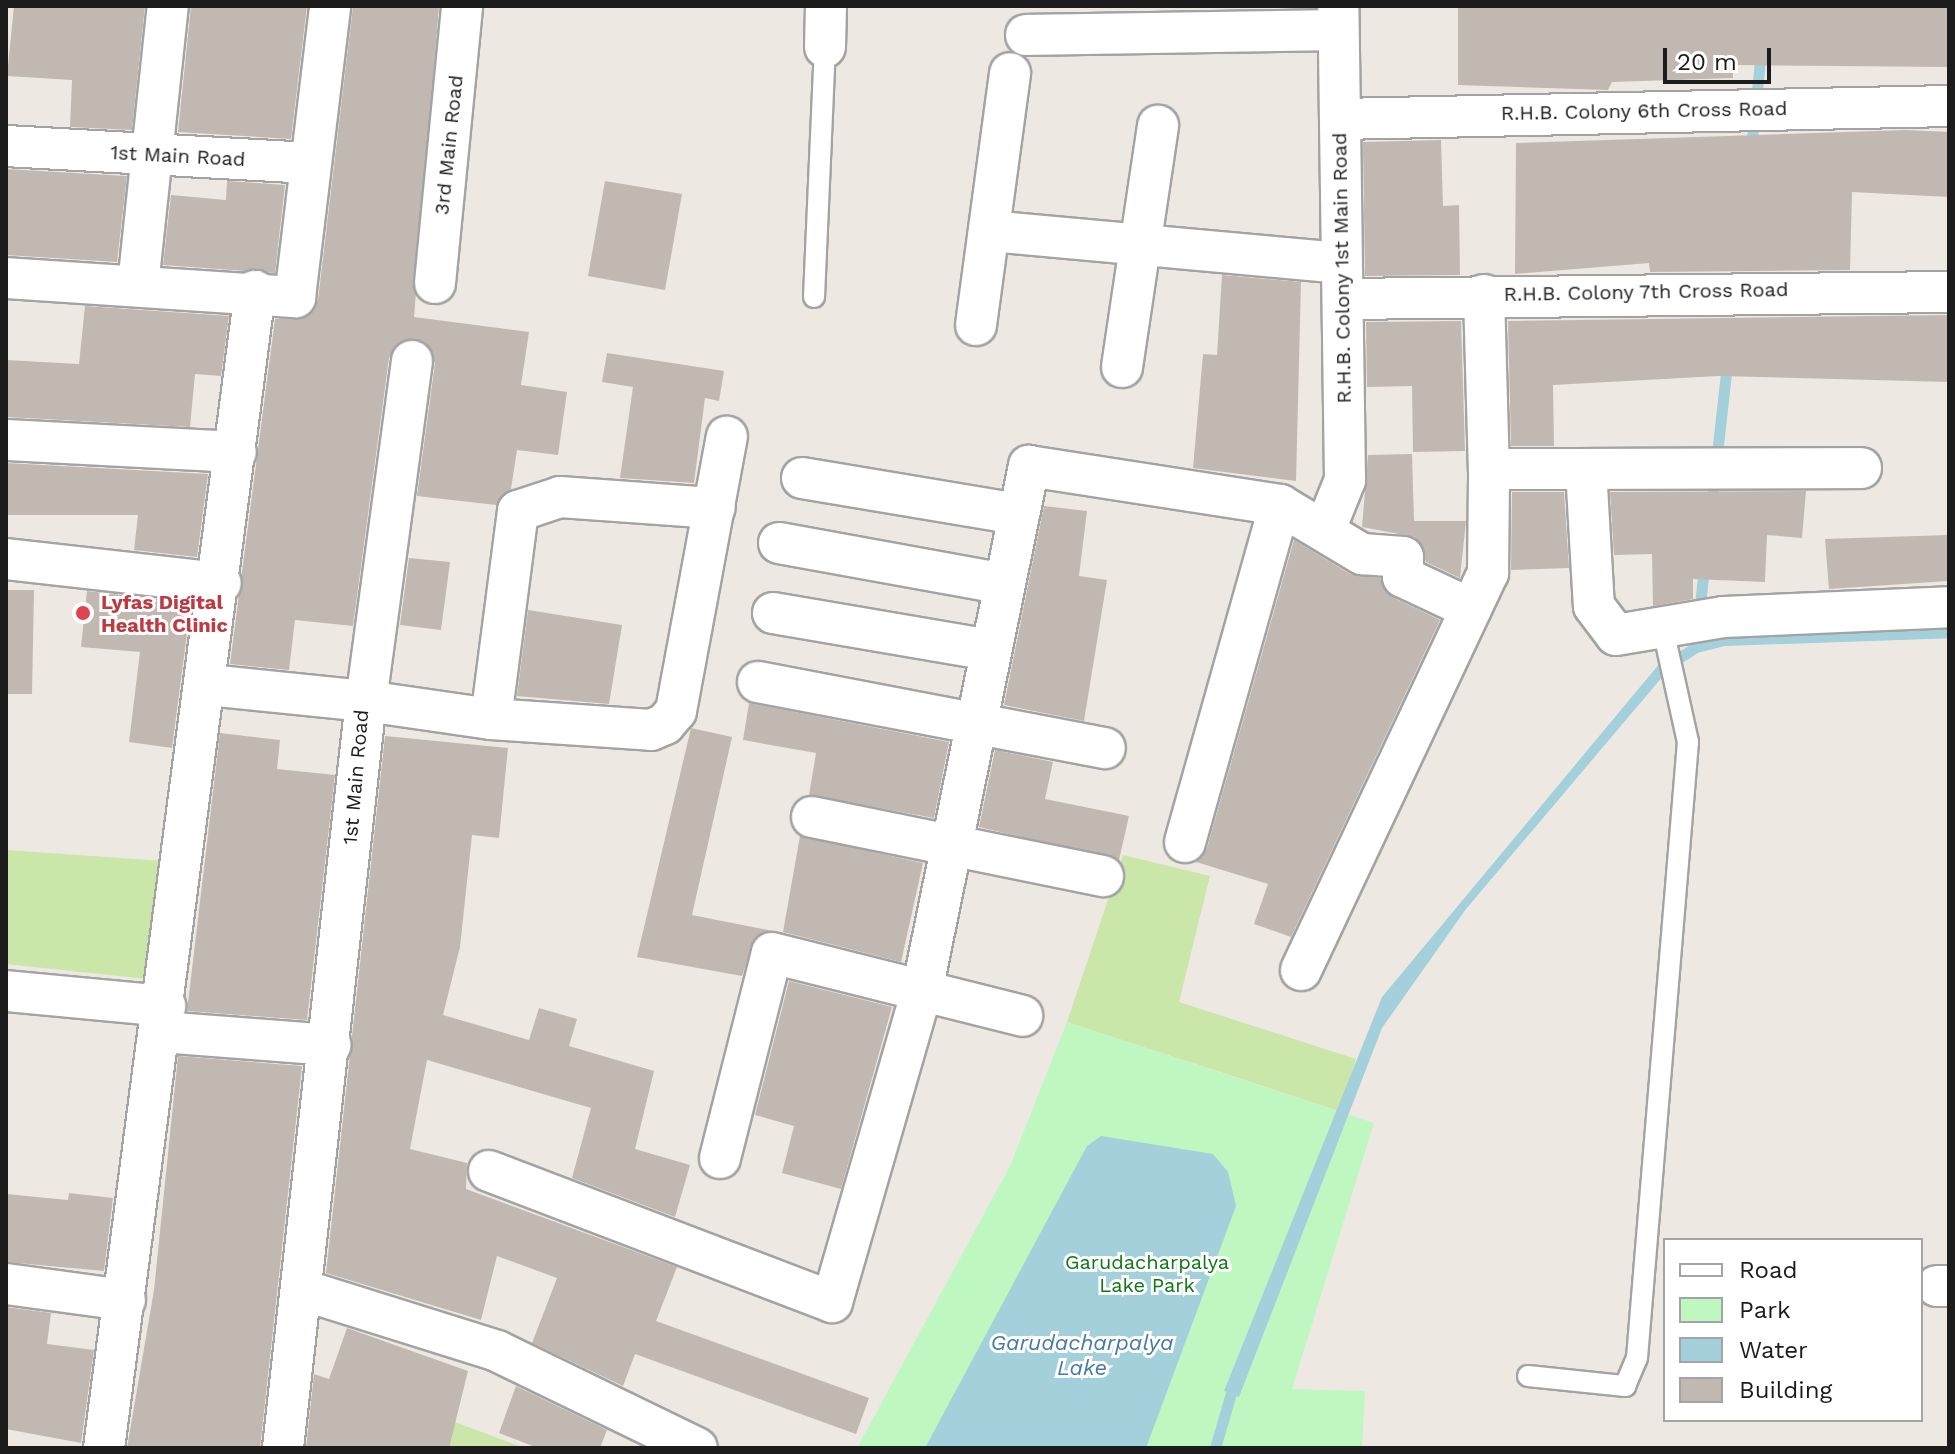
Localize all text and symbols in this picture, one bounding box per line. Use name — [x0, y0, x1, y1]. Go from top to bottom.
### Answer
scale bar — [1667, 32, 1775, 82]
text: 20 m — [1677, 48, 1737, 76]
street label: 3rd Main Road — [430, 74, 468, 216]
street label: R.H.B. Colony 6th Cross Road — [1500, 96, 1788, 126]
street label: R.H.B. Colony 1st Main Road — [1328, 132, 1356, 404]
street label: 1st Main Road — [110, 140, 246, 172]
street label: R.H.B. Colony 7th Cross Road — [1503, 278, 1789, 306]
place label: Lyfas Digital Health Clinic — [101, 590, 228, 637]
marker: Lyfas Digital Health Clinic — [72, 602, 94, 624]
street label: 1st Main Road — [338, 709, 374, 845]
legend — [1663, 1238, 1923, 1422]
park label: Garudacharpalya Lake Park — [1065, 1251, 1229, 1298]
text: Road — [1739, 1256, 1798, 1284]
text: Park — [1739, 1296, 1791, 1324]
water label: Garudacharpalya Lake — [990, 1329, 1174, 1380]
text: Water — [1739, 1336, 1808, 1364]
text: Building — [1739, 1376, 1832, 1404]

